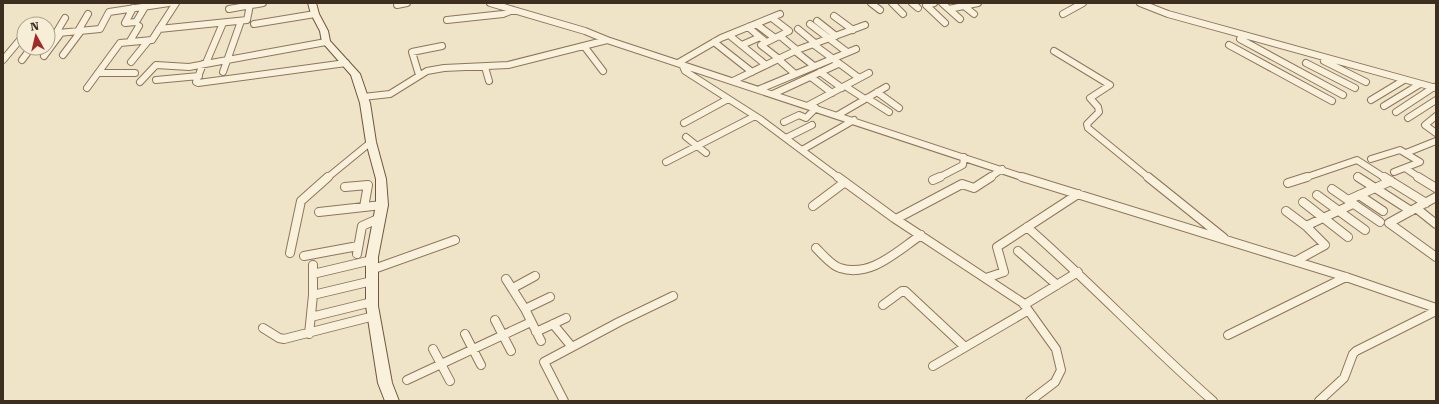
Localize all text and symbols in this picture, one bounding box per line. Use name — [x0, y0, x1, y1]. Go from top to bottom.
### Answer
north arrow — [16, 16, 56, 56]
text: N — [30, 19, 40, 34]

